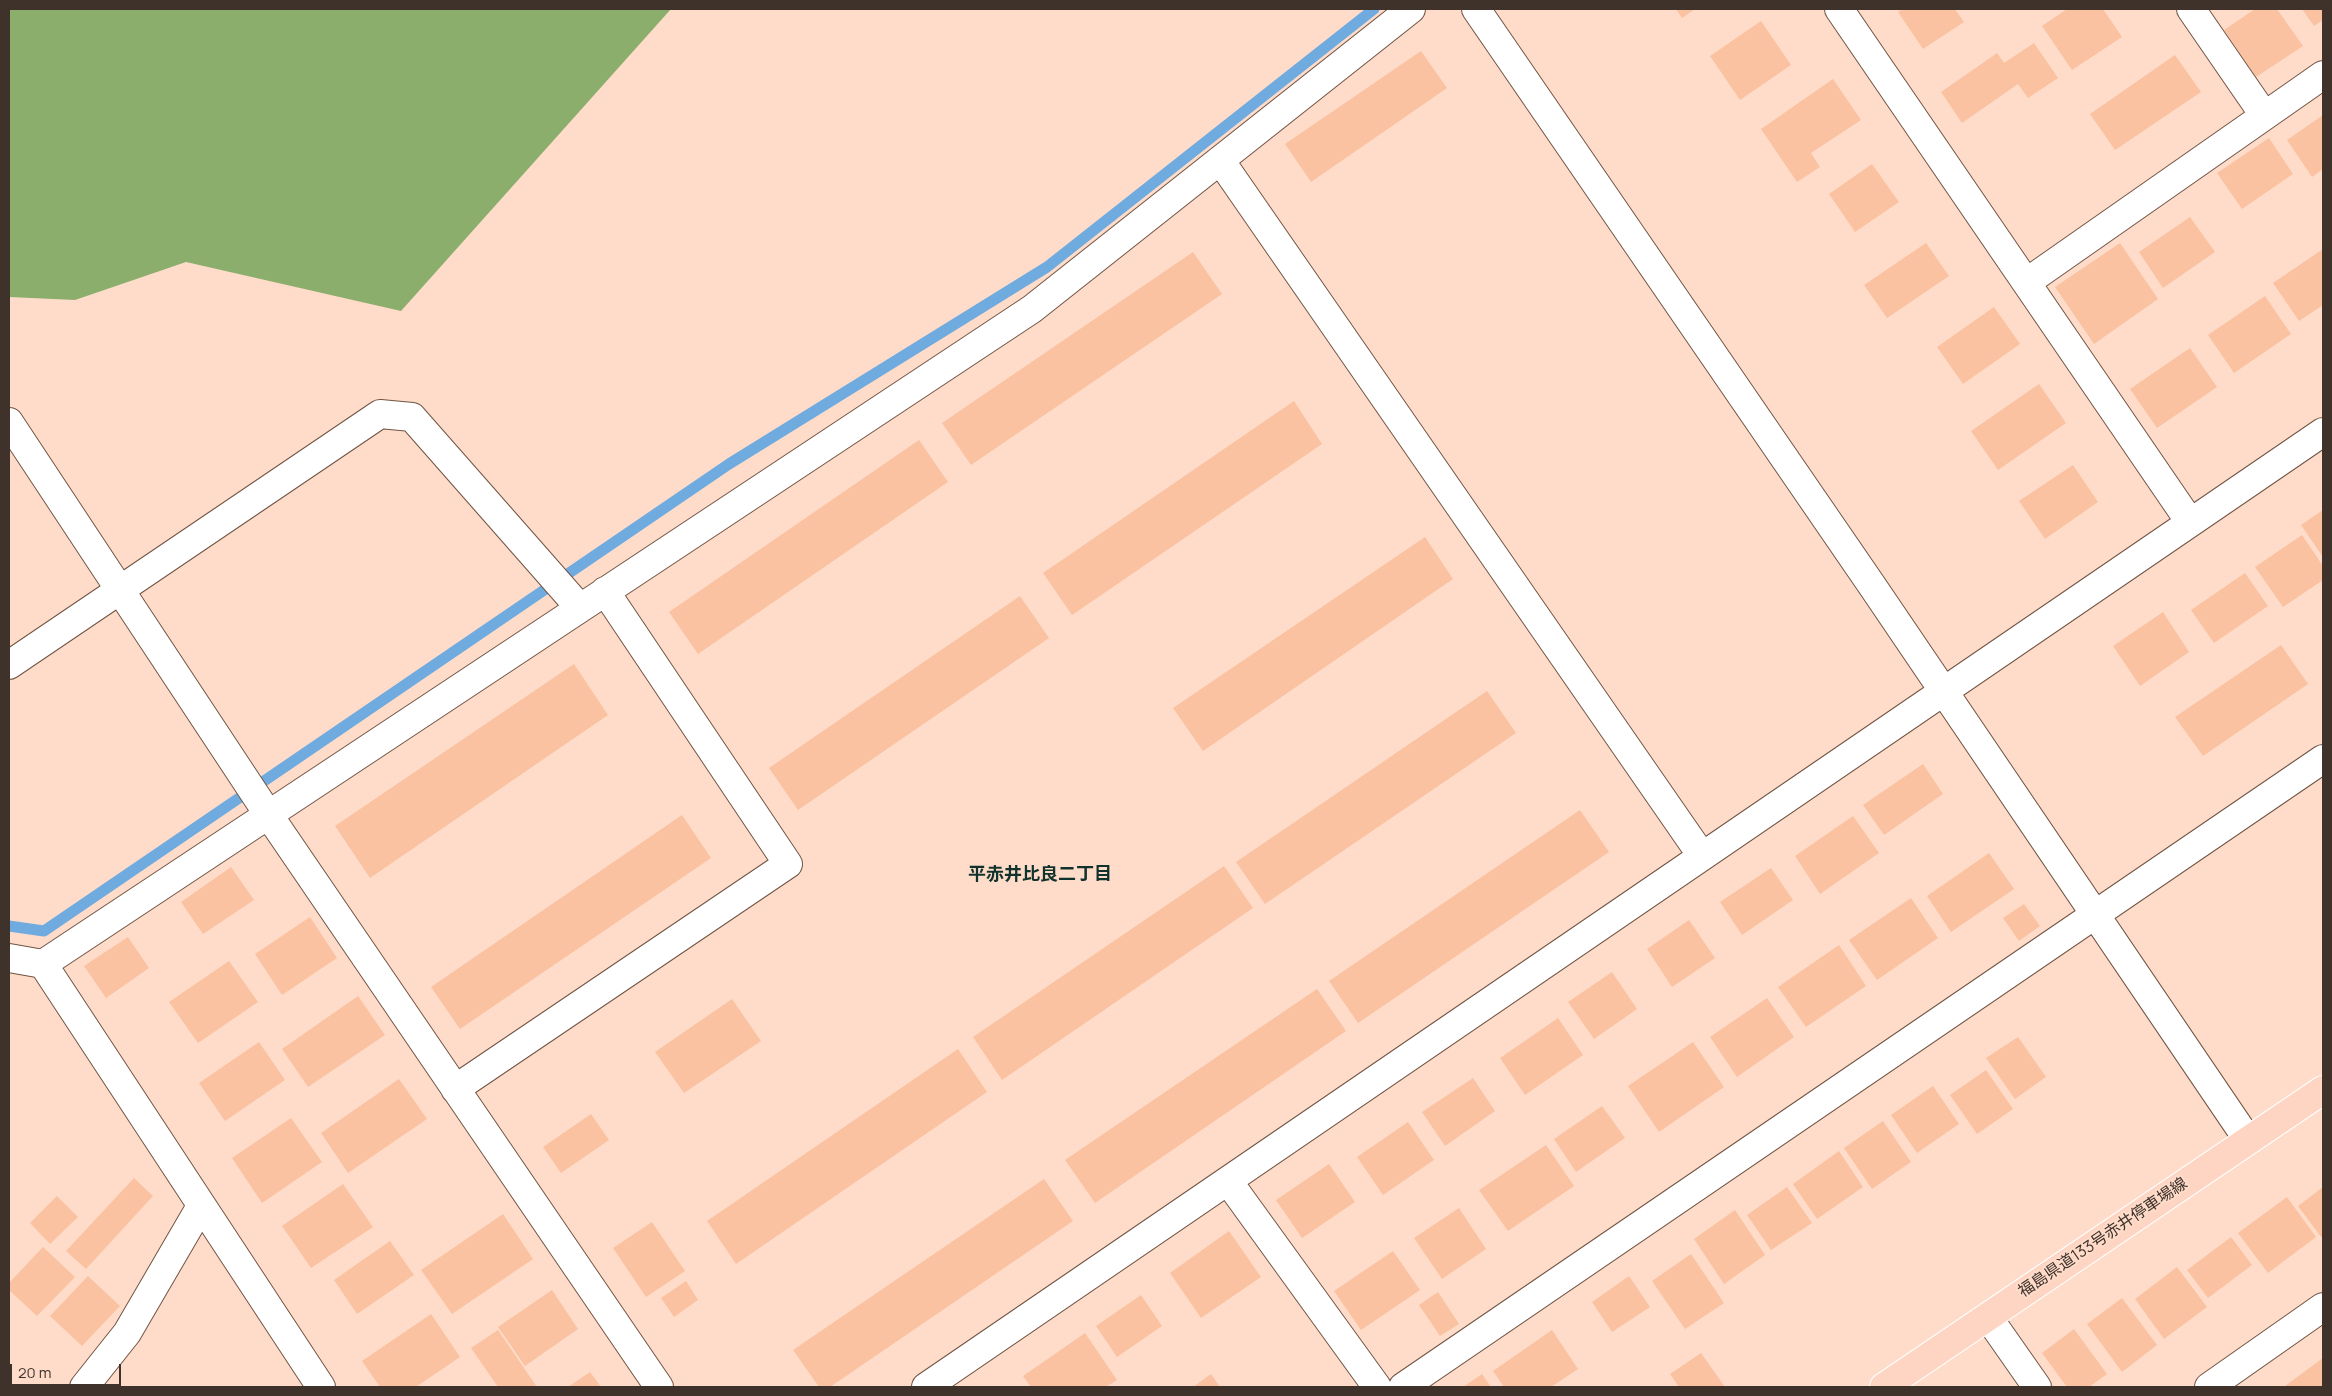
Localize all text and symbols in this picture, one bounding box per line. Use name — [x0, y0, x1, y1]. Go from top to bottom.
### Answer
district label: 平赤井比良二丁目 — [968, 864, 1112, 886]
street label: 福島県道133号赤井停車場線 — [2015, 1174, 2191, 1302]
scale bar — [12, 1354, 124, 1386]
text: 20 m — [18, 1362, 51, 1383]

